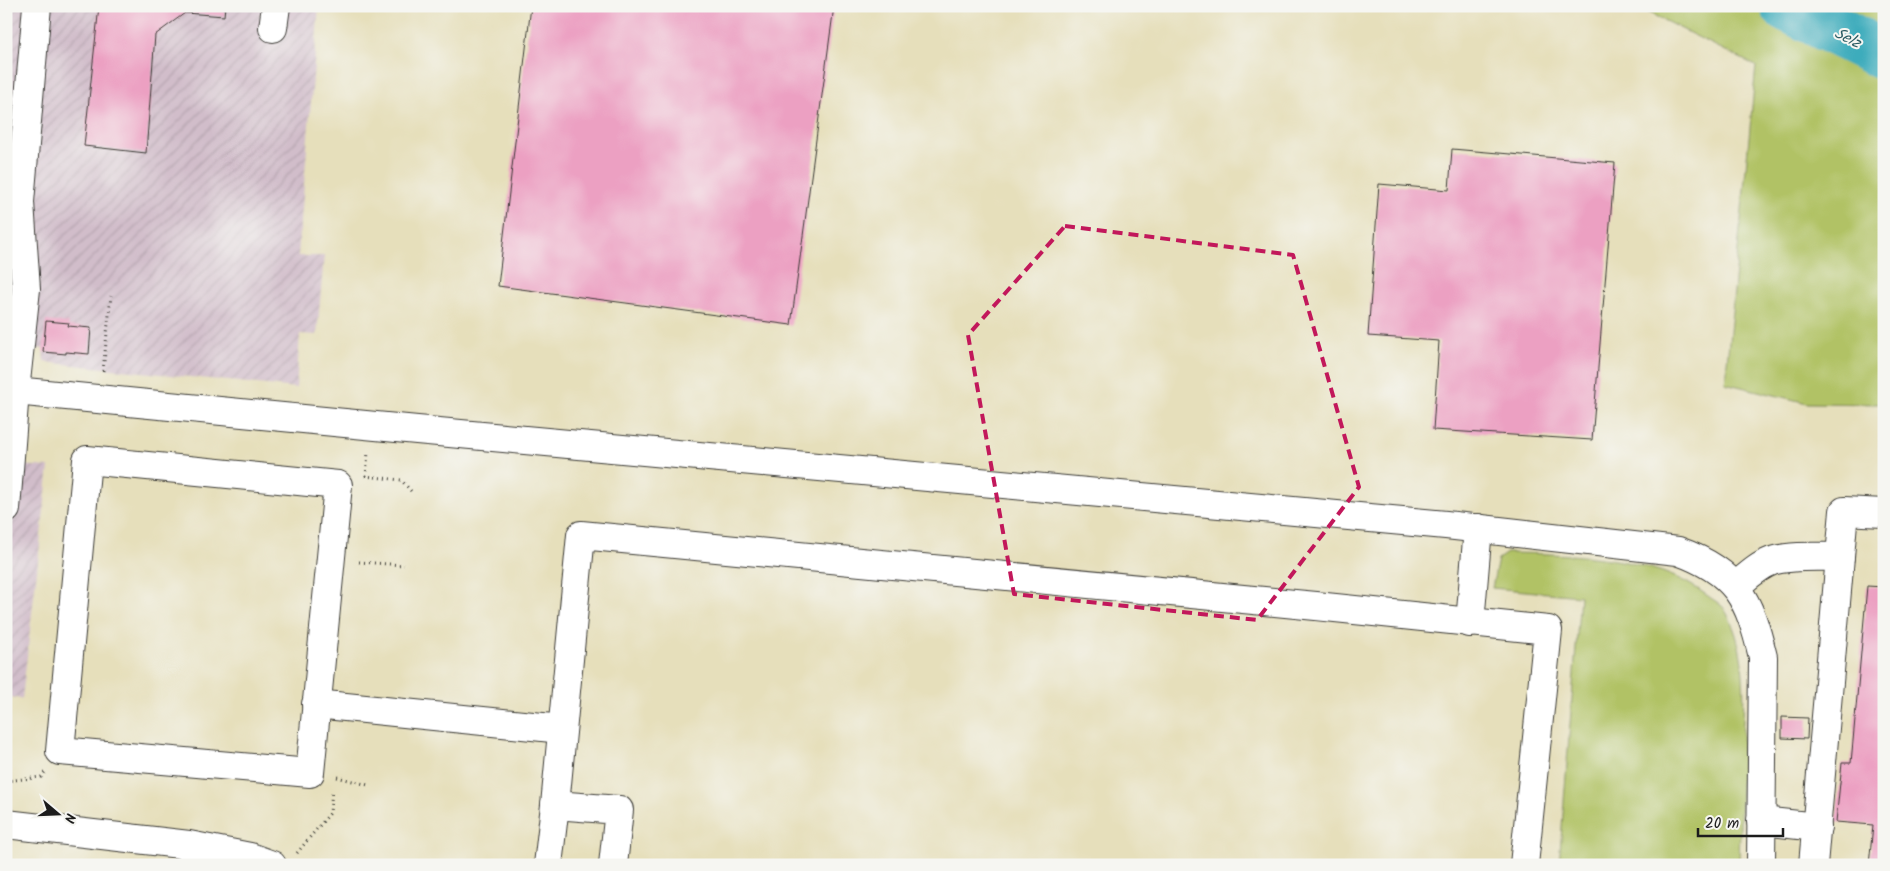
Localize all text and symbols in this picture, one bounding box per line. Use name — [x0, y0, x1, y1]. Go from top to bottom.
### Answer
water label: Selz — [1830, 21, 1867, 56]
north arrow — [32, 788, 82, 838]
scale bar — [1698, 806, 1782, 838]
text: N — [57, 810, 81, 826]
text: 20 m — [1705, 812, 1739, 836]

